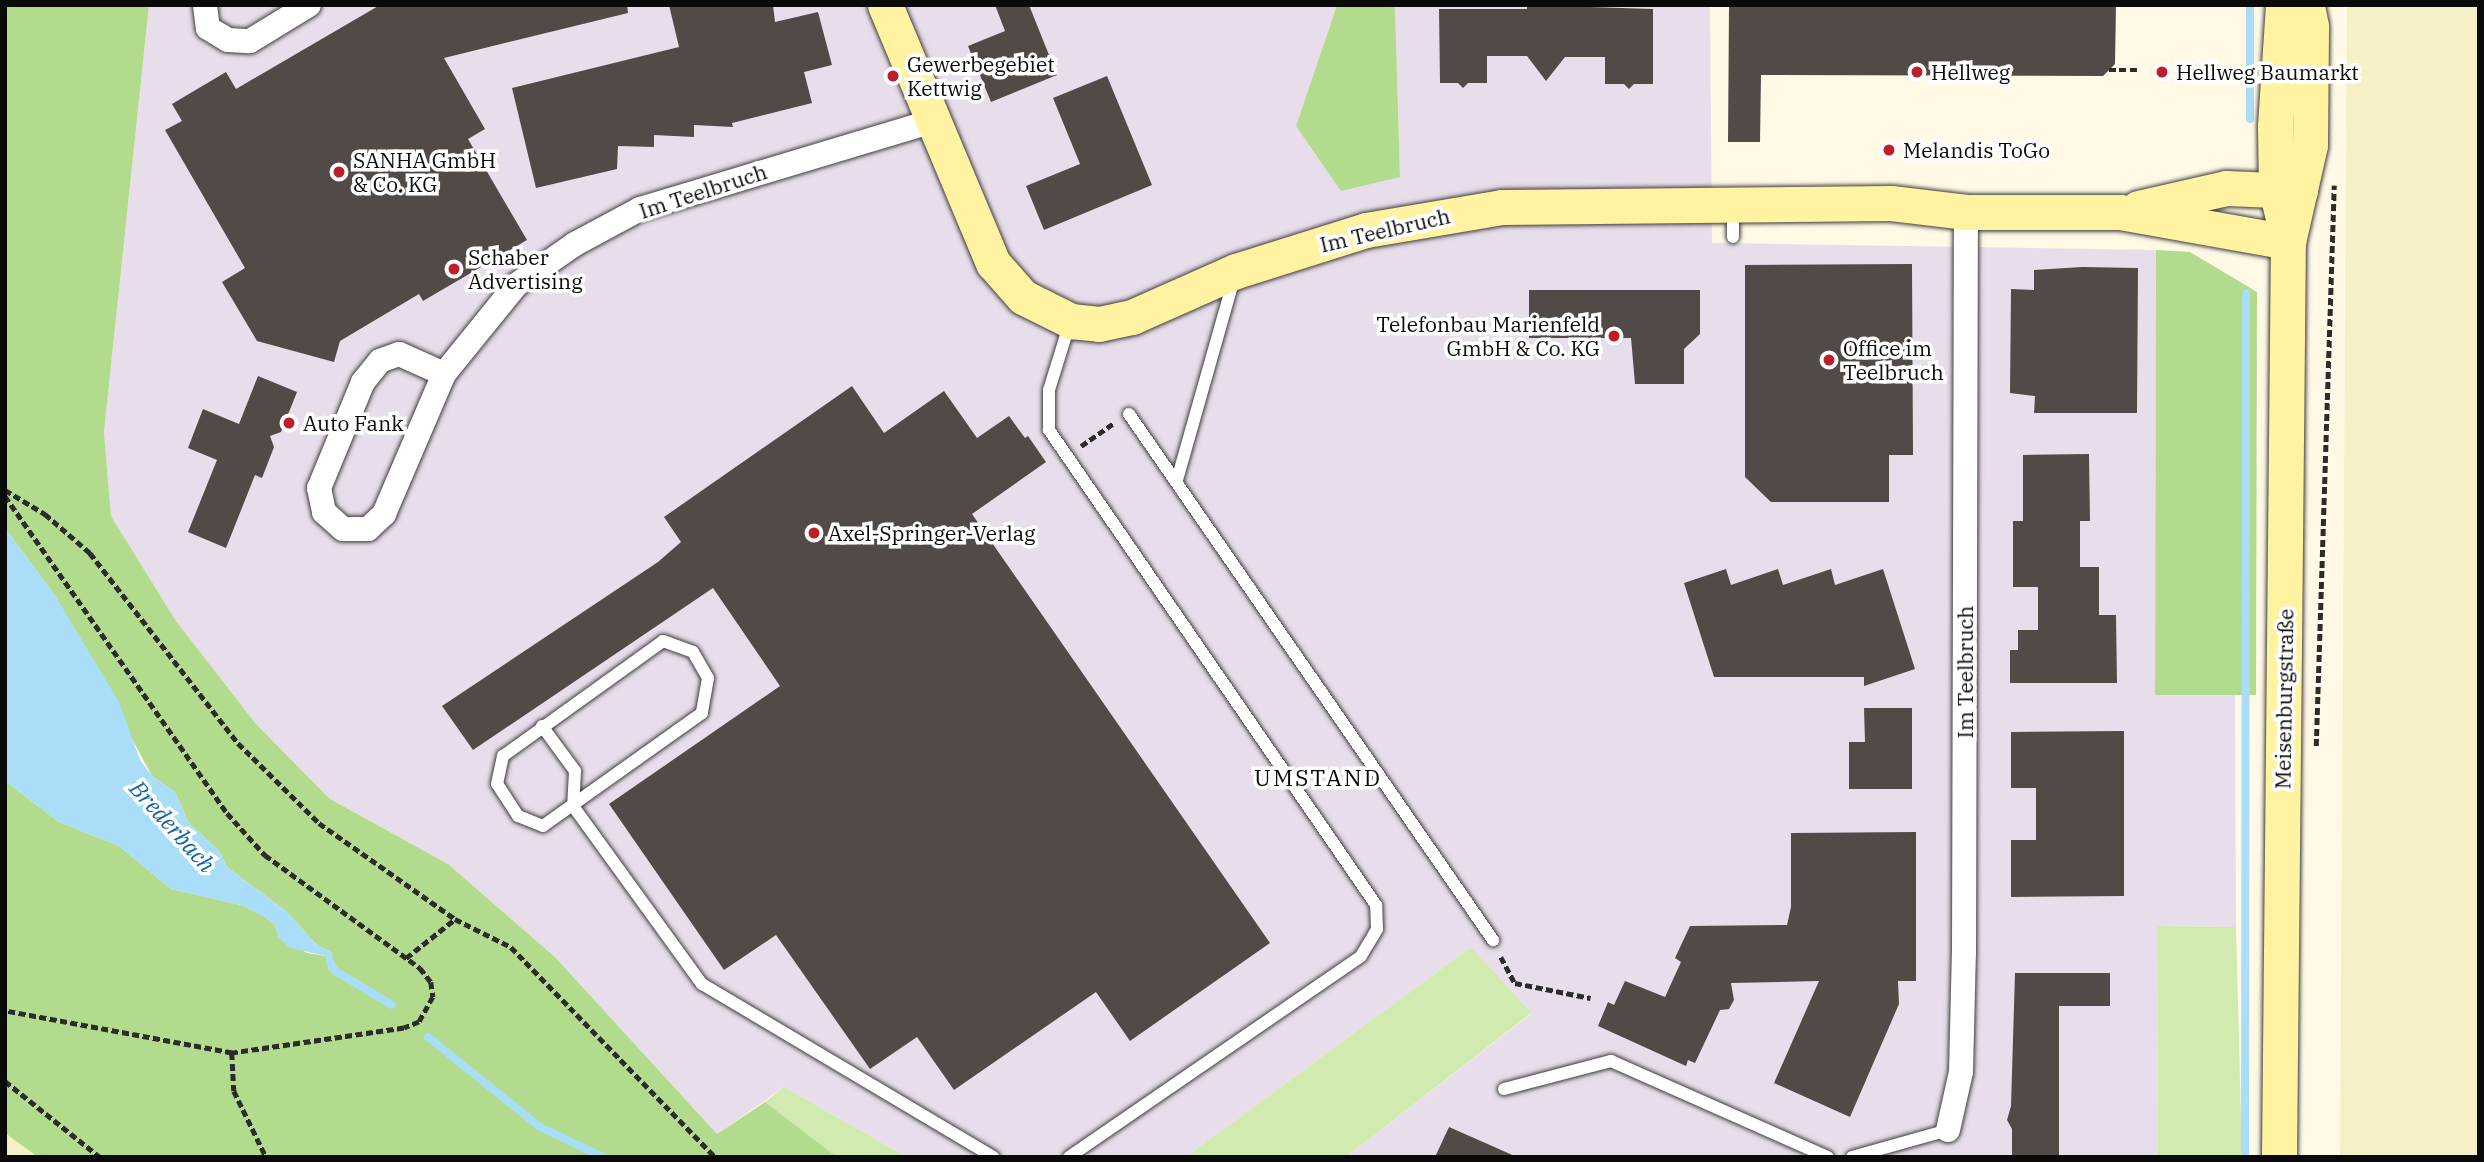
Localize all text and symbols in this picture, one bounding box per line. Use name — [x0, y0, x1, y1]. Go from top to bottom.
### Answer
place label: Gewerbegebiet Kettwig — [907, 51, 1055, 101]
place label: Hellweg — [1931, 59, 2010, 85]
place label: Hellweg Baumarkt — [2176, 59, 2359, 85]
marker: Hellweg — [1909, 64, 1925, 80]
marker: Hellweg Baumarkt — [2154, 64, 2170, 80]
marker: Gewerbegebiet Kettwig — [885, 68, 901, 84]
place label: Melandis ToGo — [1903, 137, 2050, 163]
marker: Melandis ToGo — [1881, 142, 1897, 158]
place label: SANHA GmbH & Co. KG — [353, 147, 496, 197]
street label: Im Teelbruch — [636, 158, 770, 224]
marker: SANHA GmbH & Co. KG — [331, 164, 347, 180]
street label: Im Teelbruch — [1317, 203, 1453, 257]
place label: Schaber Advertising — [468, 244, 583, 294]
marker: Schaber Advertising — [446, 261, 462, 277]
place label: Telefonbau Marienfeld GmbH & Co. KG — [1376, 311, 1600, 361]
marker: Telefonbau Marienfeld GmbH & Co. KG — [1606, 328, 1622, 344]
place label: Office im Teelbruch — [1843, 335, 1944, 385]
marker: Office im Teelbruch — [1821, 352, 1837, 368]
place label: Auto Fank — [303, 410, 404, 436]
marker: Auto Fank — [281, 415, 297, 431]
place label: Axel-Springer-Verlag — [828, 520, 1035, 546]
marker: Axel-Springer-Verlag — [806, 525, 822, 541]
street label: Im Teelbruch — [1952, 606, 1978, 738]
street label: Meisenburgstraße — [2270, 609, 2298, 789]
district label: UMSTAND — [1255, 763, 1381, 791]
water label: Brederbach — [125, 774, 221, 878]

